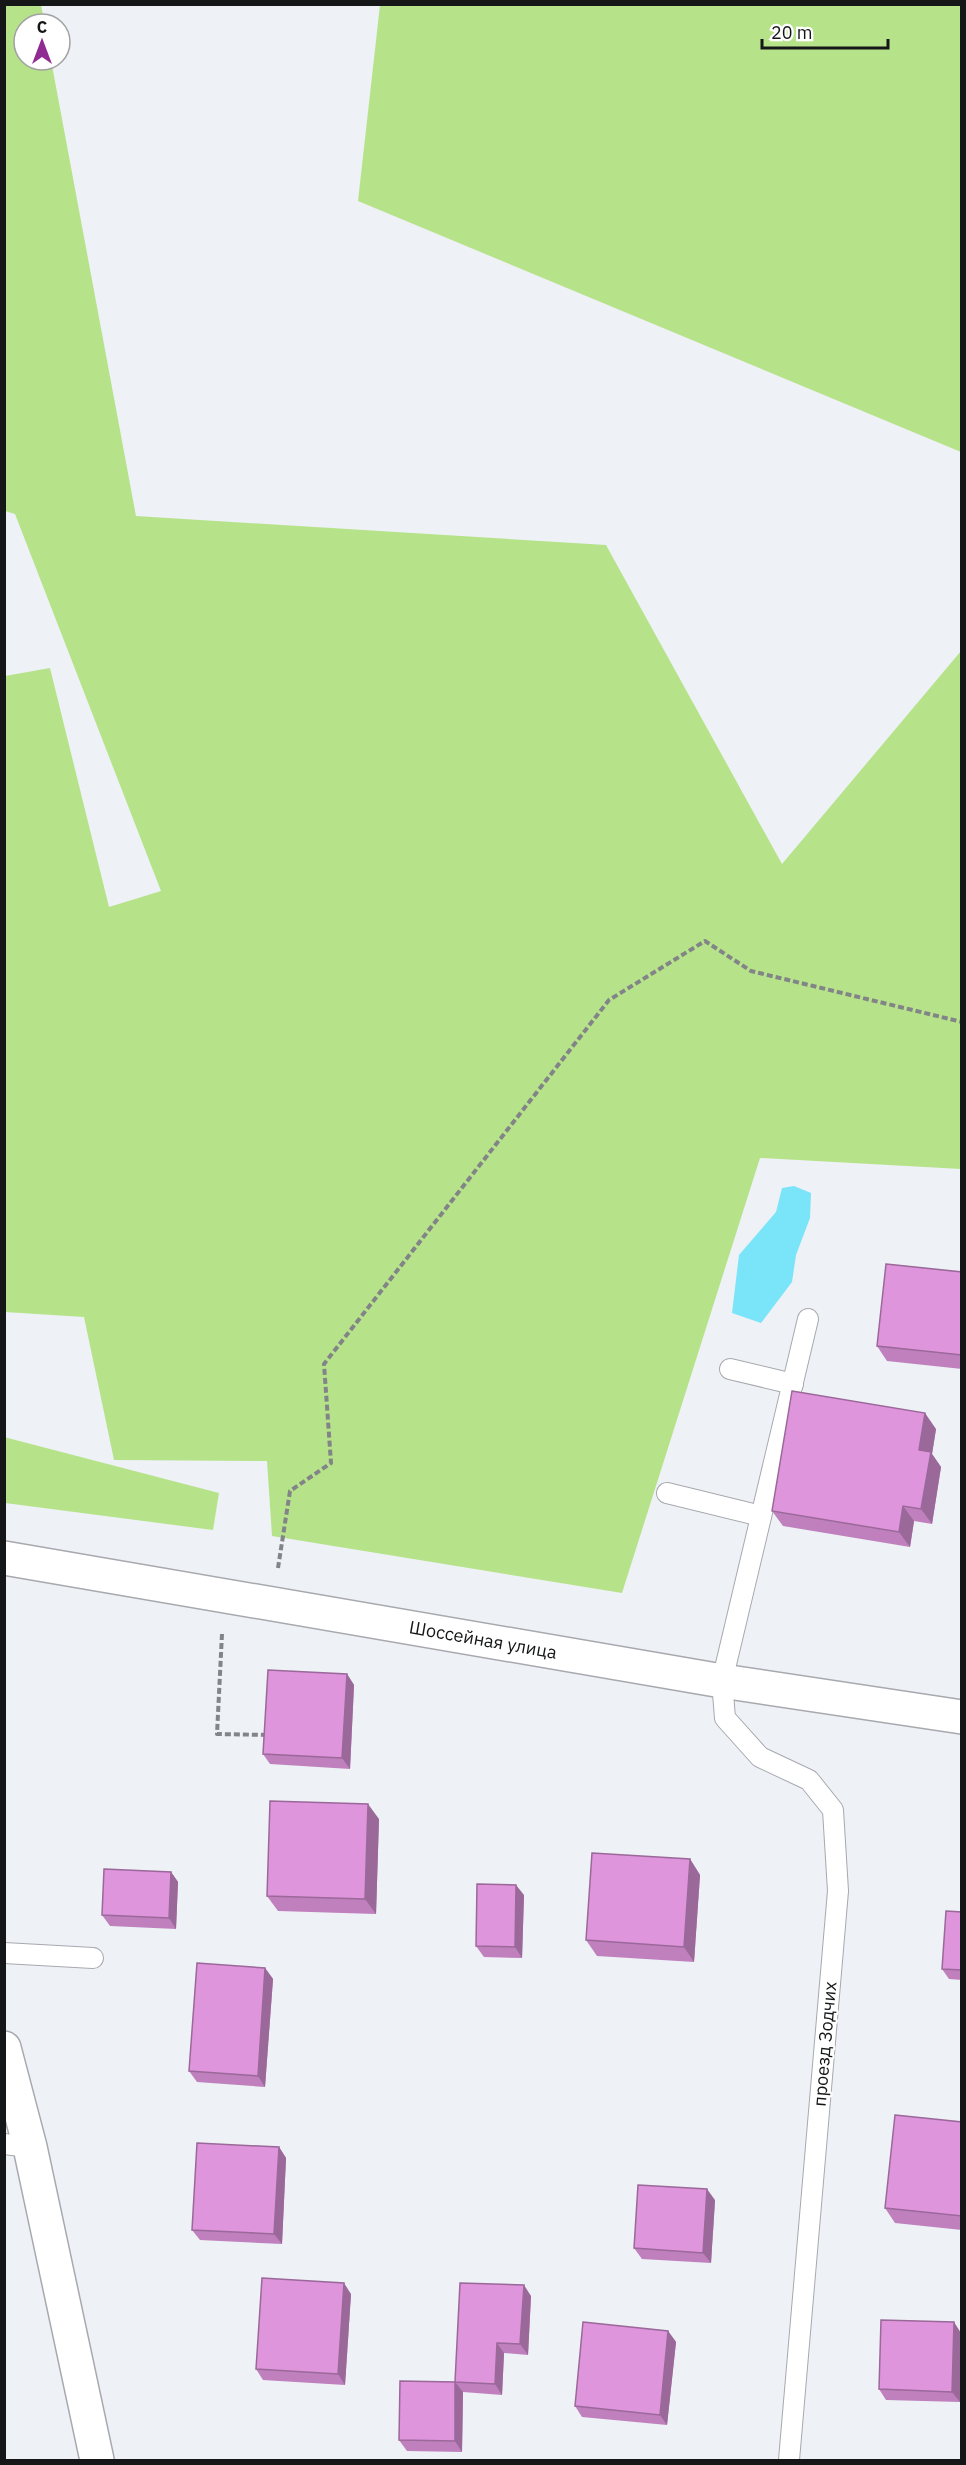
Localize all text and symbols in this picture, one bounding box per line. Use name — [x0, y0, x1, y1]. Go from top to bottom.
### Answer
north arrow — [12, 12, 72, 72]
scale bar — [762, 12, 888, 50]
text: С — [37, 17, 47, 37]
text: 20 m — [771, 21, 813, 44]
street label: Шоссейная улица — [407, 1615, 559, 1664]
street label: проезд Зодчих — [808, 1981, 841, 2107]

